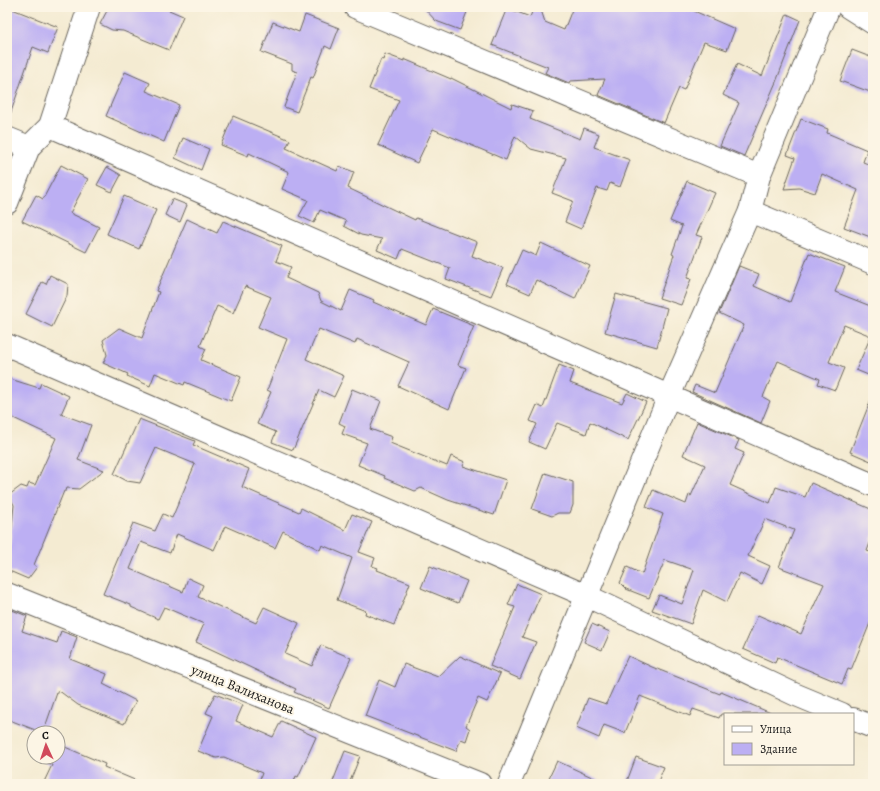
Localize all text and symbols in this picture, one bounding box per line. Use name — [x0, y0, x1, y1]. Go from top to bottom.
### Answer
street label: улица Валиханова — [187, 660, 298, 719]
legend — [724, 713, 854, 765]
text: Улица — [760, 721, 792, 737]
north arrow — [26, 725, 66, 765]
text: С — [42, 728, 49, 743]
text: Здание — [760, 741, 797, 757]

